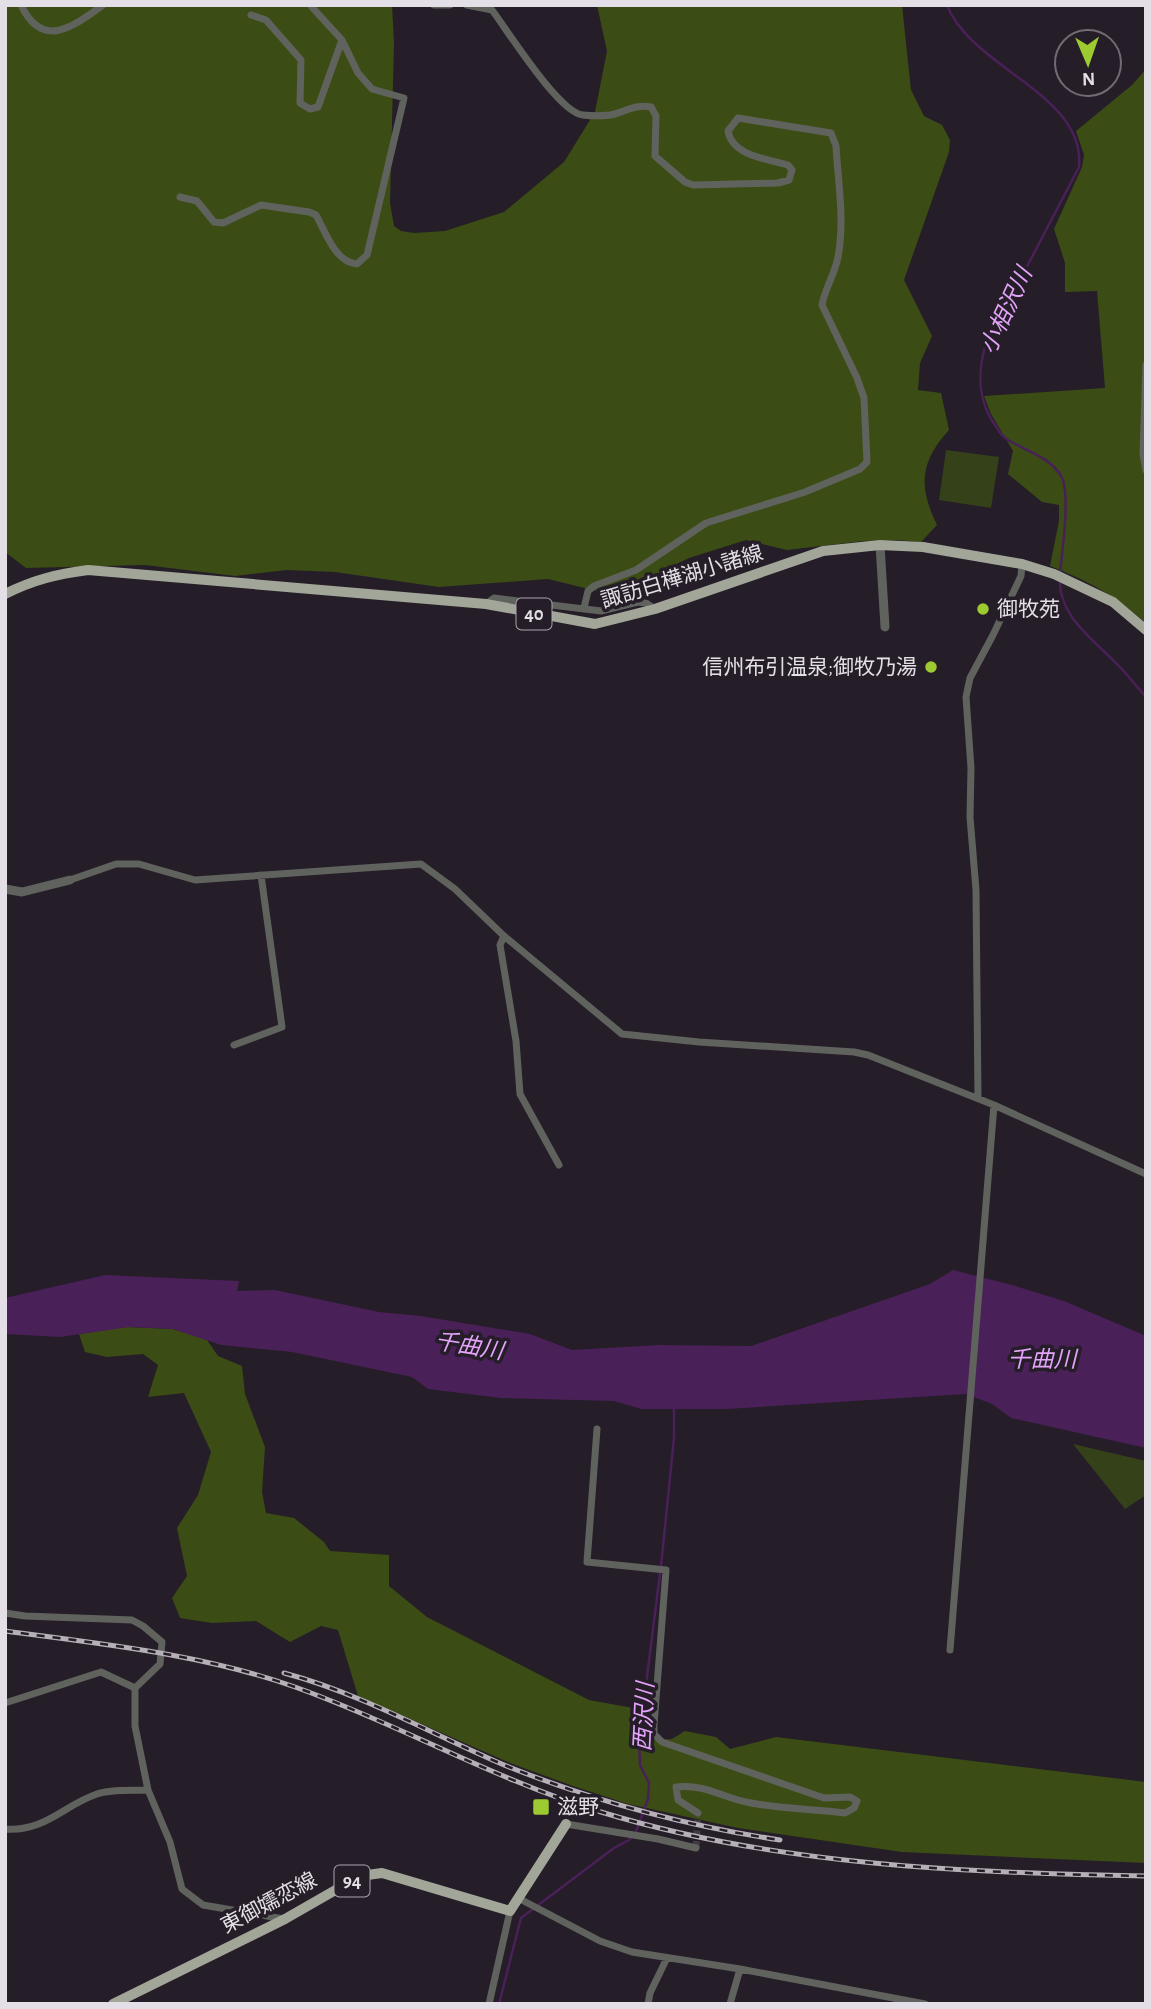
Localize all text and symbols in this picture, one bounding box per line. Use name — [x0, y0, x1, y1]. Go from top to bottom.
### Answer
north arrow — [1053, 28, 1123, 98]
text: N — [1082, 69, 1095, 88]
water label: 小相沢川 — [975, 261, 1038, 358]
street label: 諏訪白樺湖小諸線 — [598, 541, 765, 612]
road number: 40 — [516, 598, 552, 629]
place label: 御牧苑 — [997, 598, 1060, 620]
marker: 御牧苑 — [975, 601, 991, 617]
place label: 信州布引温泉;御牧乃湯 — [702, 656, 917, 678]
marker: 信州布引温泉;御牧乃湯 — [923, 659, 939, 675]
water label: 千曲川 — [433, 1328, 508, 1364]
water label: 千曲川 — [1008, 1347, 1080, 1372]
water label: 西沢川 — [630, 1679, 658, 1752]
place label: 滋野 — [557, 1796, 599, 1818]
marker: 滋野 — [531, 1797, 551, 1817]
road number: 94 — [334, 1866, 370, 1896]
street label: 東御嬬恋線 — [217, 1868, 320, 1937]

